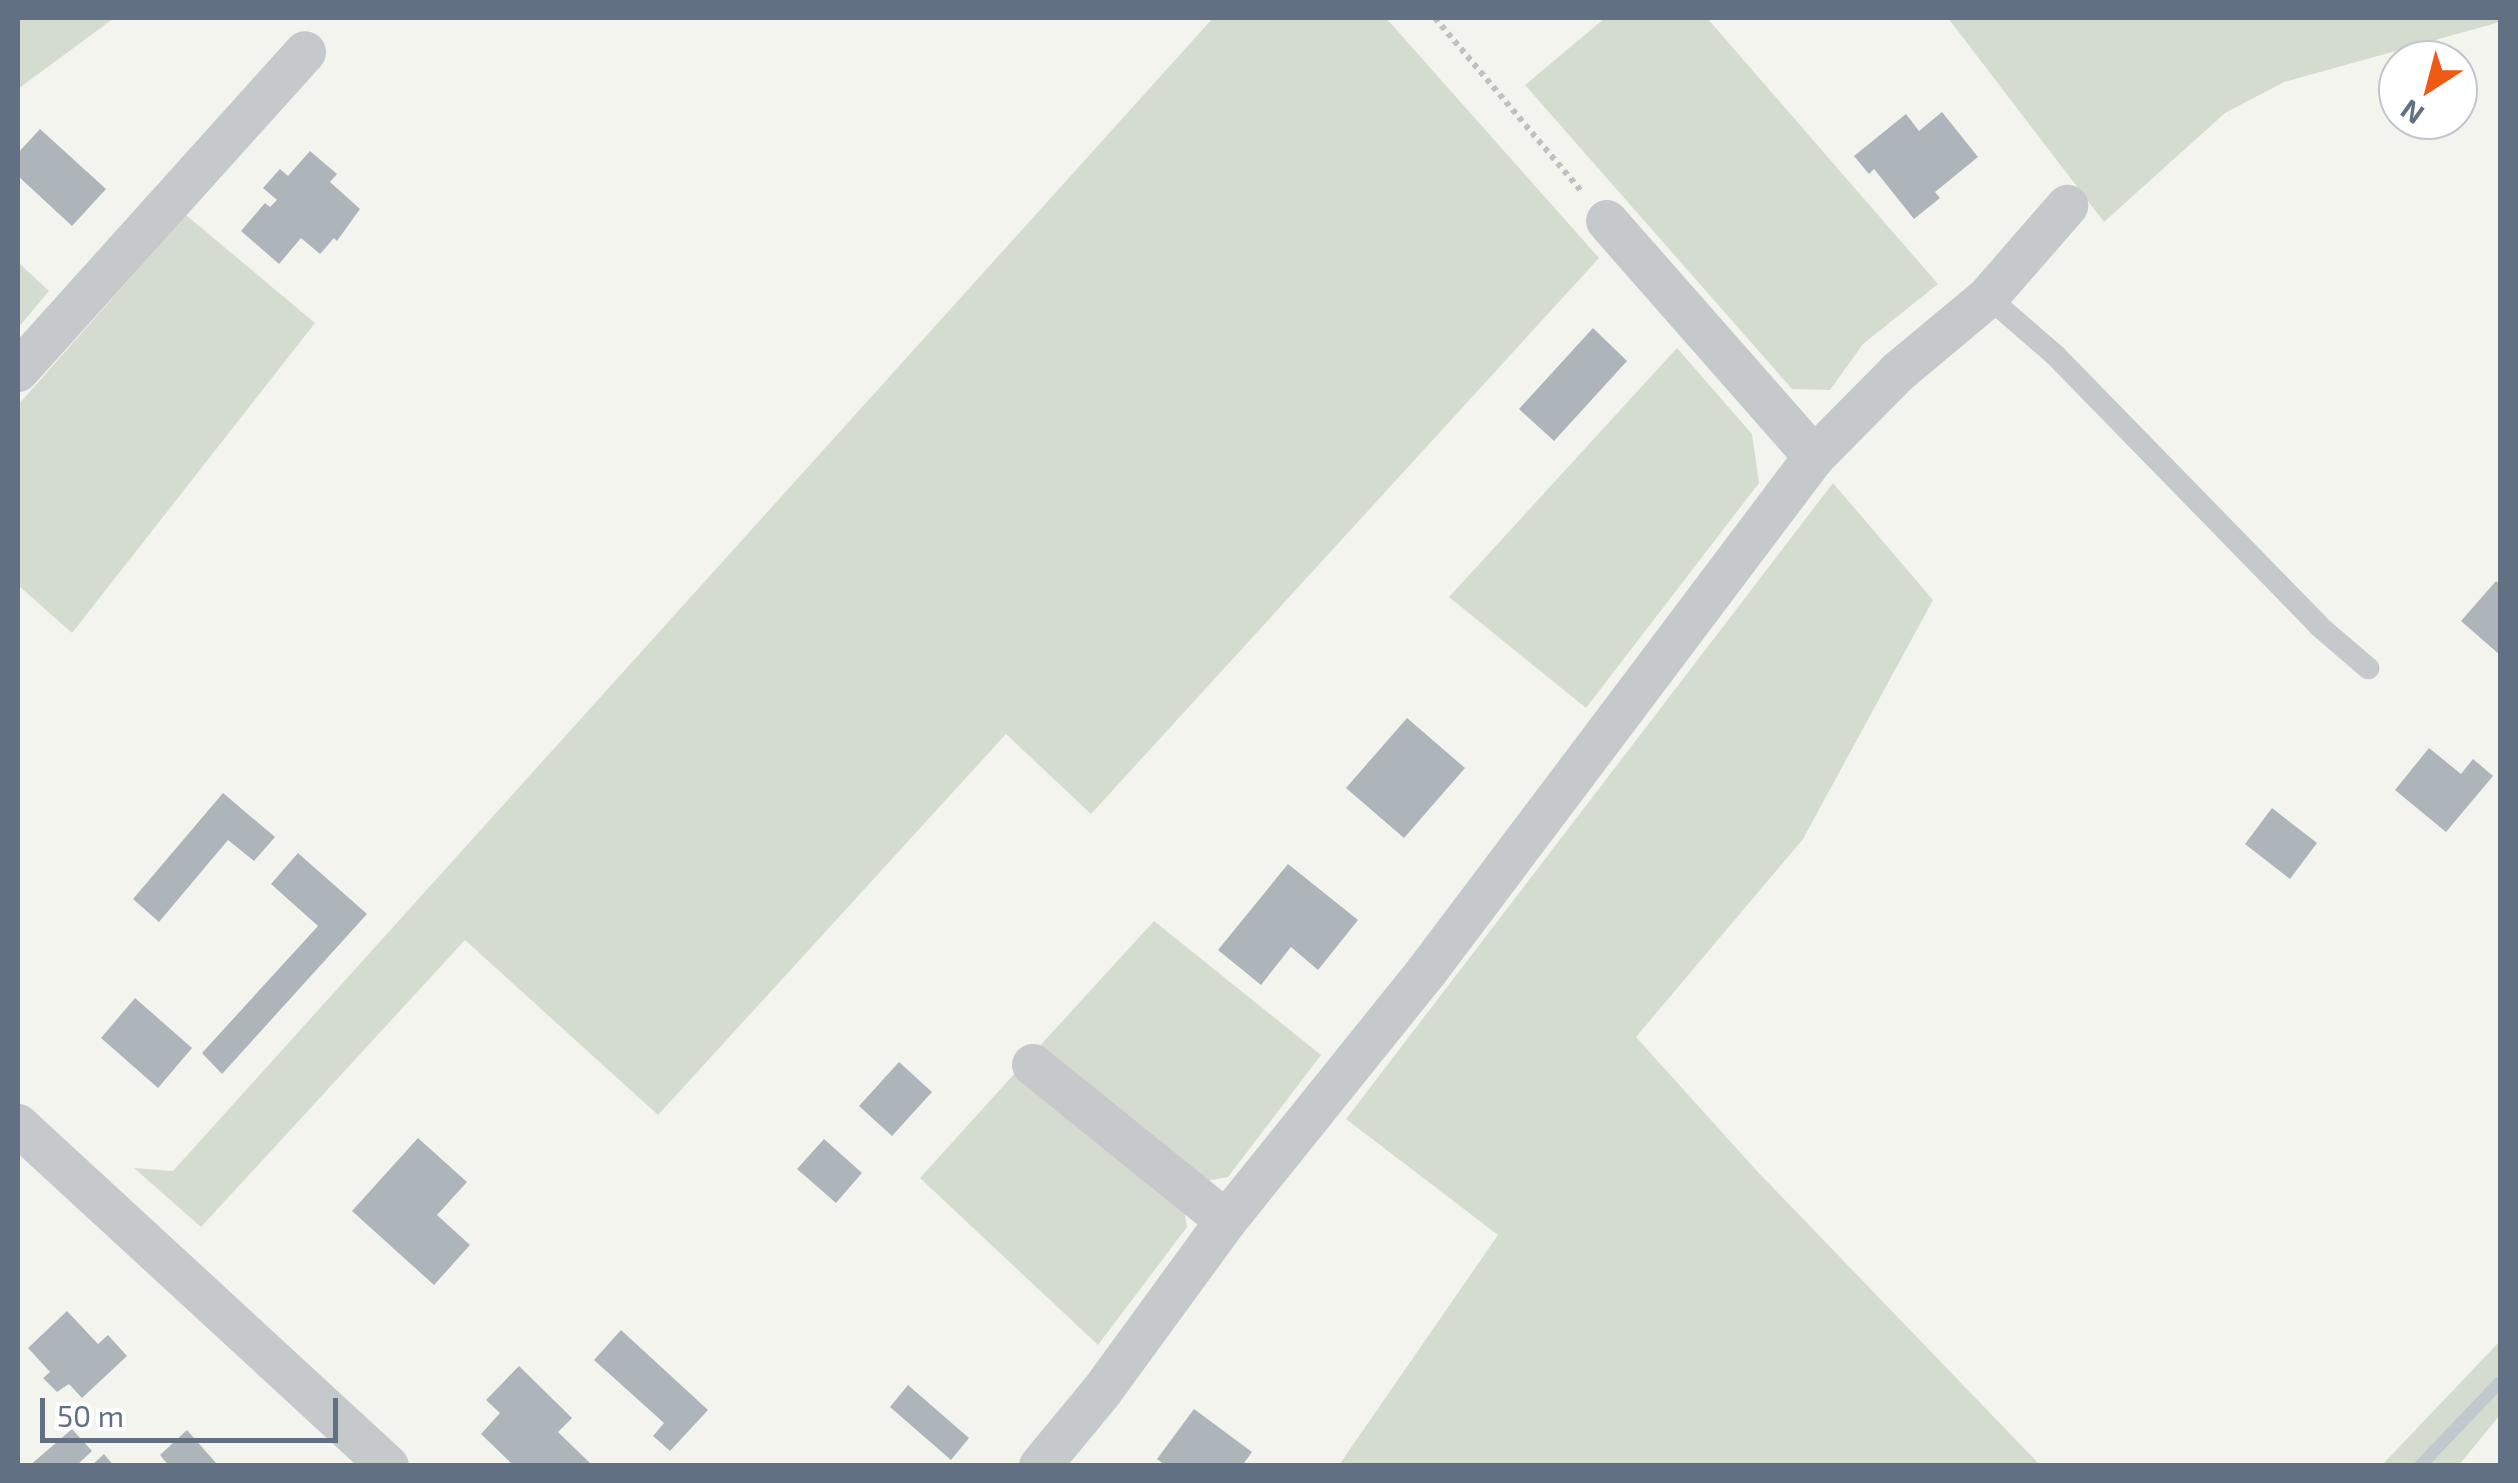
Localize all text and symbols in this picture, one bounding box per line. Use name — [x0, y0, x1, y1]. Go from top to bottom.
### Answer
north arrow — [2378, 40, 2478, 140]
text: N — [2393, 93, 2430, 132]
scale bar — [45, 1378, 342, 1440]
text: 50 m — [57, 1397, 124, 1433]

